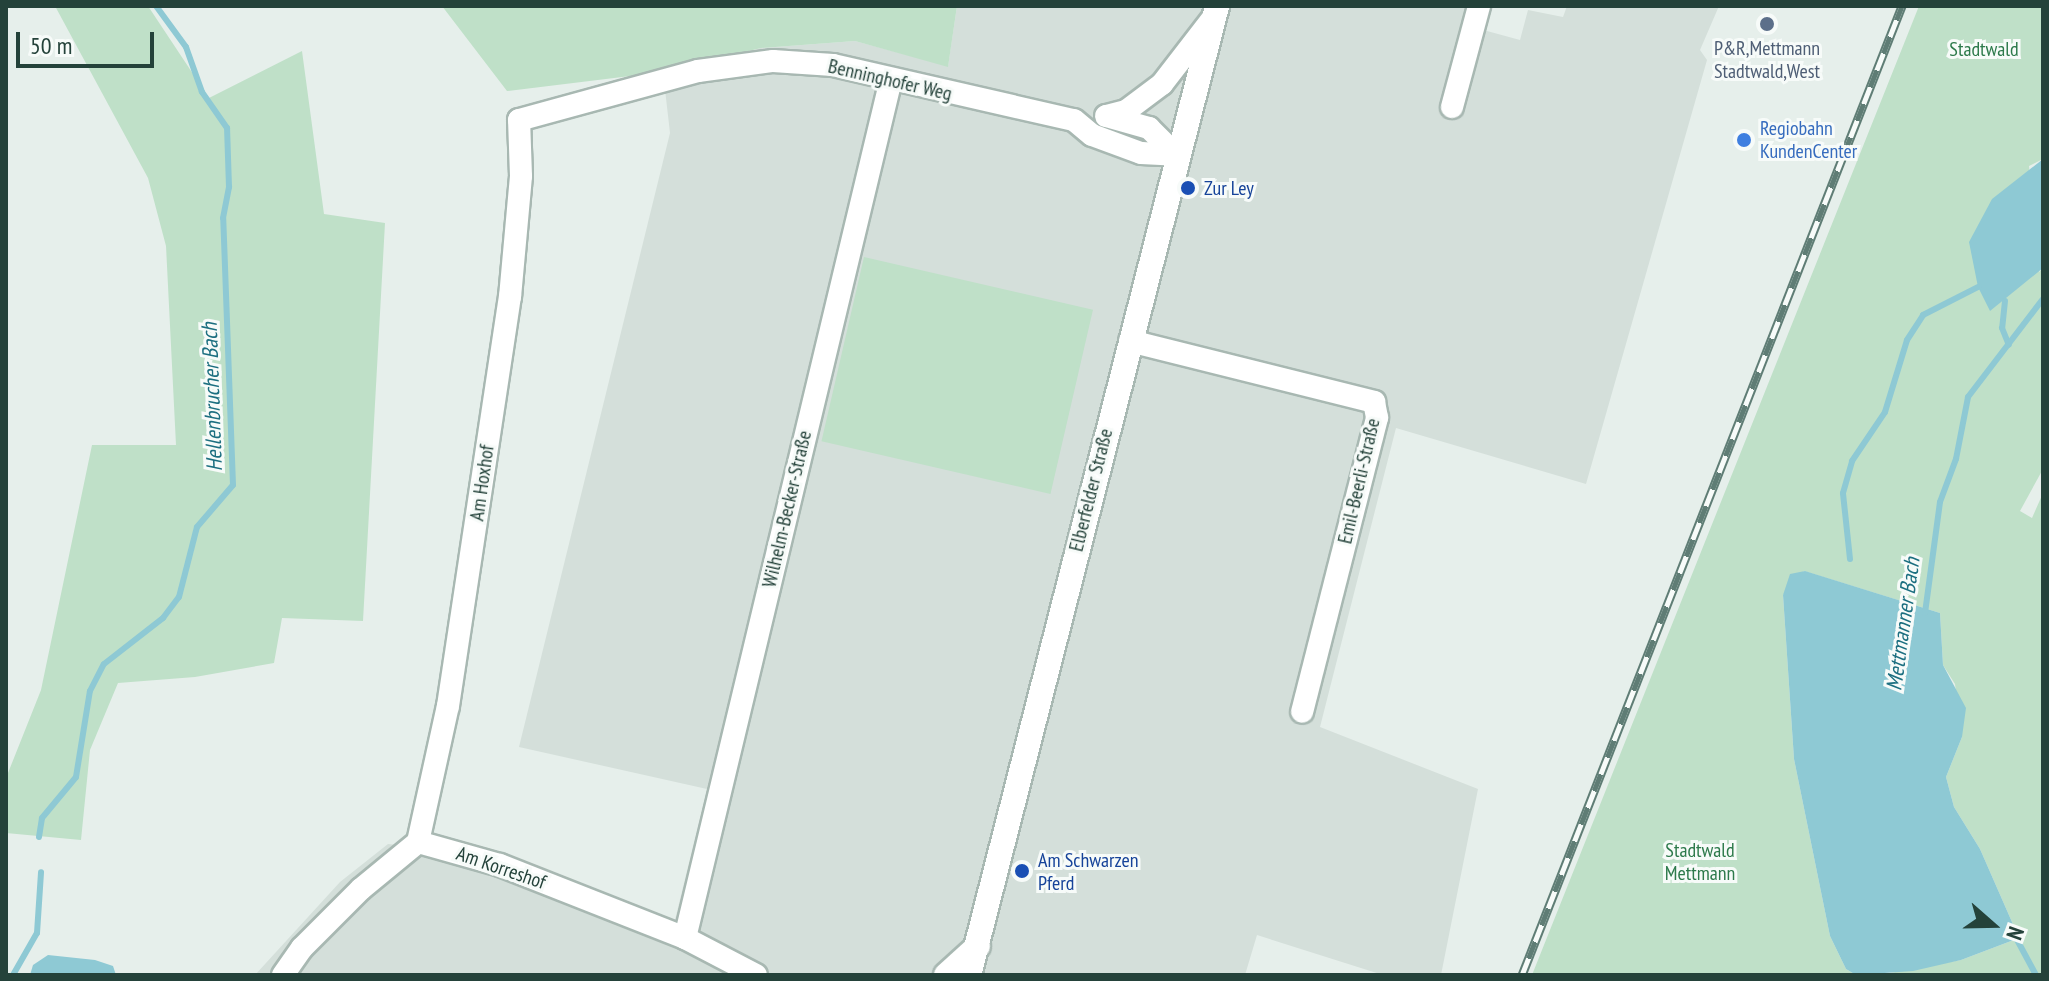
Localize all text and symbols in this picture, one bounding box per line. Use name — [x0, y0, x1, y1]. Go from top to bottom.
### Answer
marker: P&R,Mettmann Stadtwald,West — [1758, 15, 1776, 33]
scale bar — [20, 16, 158, 66]
text: 50 m — [30, 30, 72, 61]
place label: P&R,Mettmann Stadtwald,West — [1714, 36, 1820, 83]
park label: Stadtwald — [1949, 37, 2019, 61]
street label: Benninghofer Weg — [826, 54, 954, 106]
place label: Regiobahn KundenCenter — [1760, 116, 1857, 163]
marker: Regiobahn KundenCenter — [1735, 131, 1753, 149]
place label: Zur Ley — [1204, 176, 1254, 200]
marker: Zur Ley — [1179, 179, 1197, 197]
water label: Hellenbrucher Bach — [196, 322, 228, 472]
street label: Emil-Beerli-Straße — [1333, 416, 1385, 546]
street label: Elberfelder Straße — [1064, 426, 1118, 554]
street label: Wilhelm-Becker-Straße — [757, 428, 817, 590]
street label: Am Hoxhof — [465, 444, 499, 522]
water label: Mettmanner Bach — [1881, 556, 1925, 692]
park label: Stadtwald Mettmann — [1665, 839, 1735, 886]
street label: Am Korreshof — [453, 842, 549, 894]
place label: Am Schwarzen Pferd — [1038, 848, 1138, 895]
marker: Am Schwarzen Pferd — [1013, 862, 1031, 880]
north arrow — [1953, 885, 2033, 965]
text: N — [2000, 923, 2031, 944]

